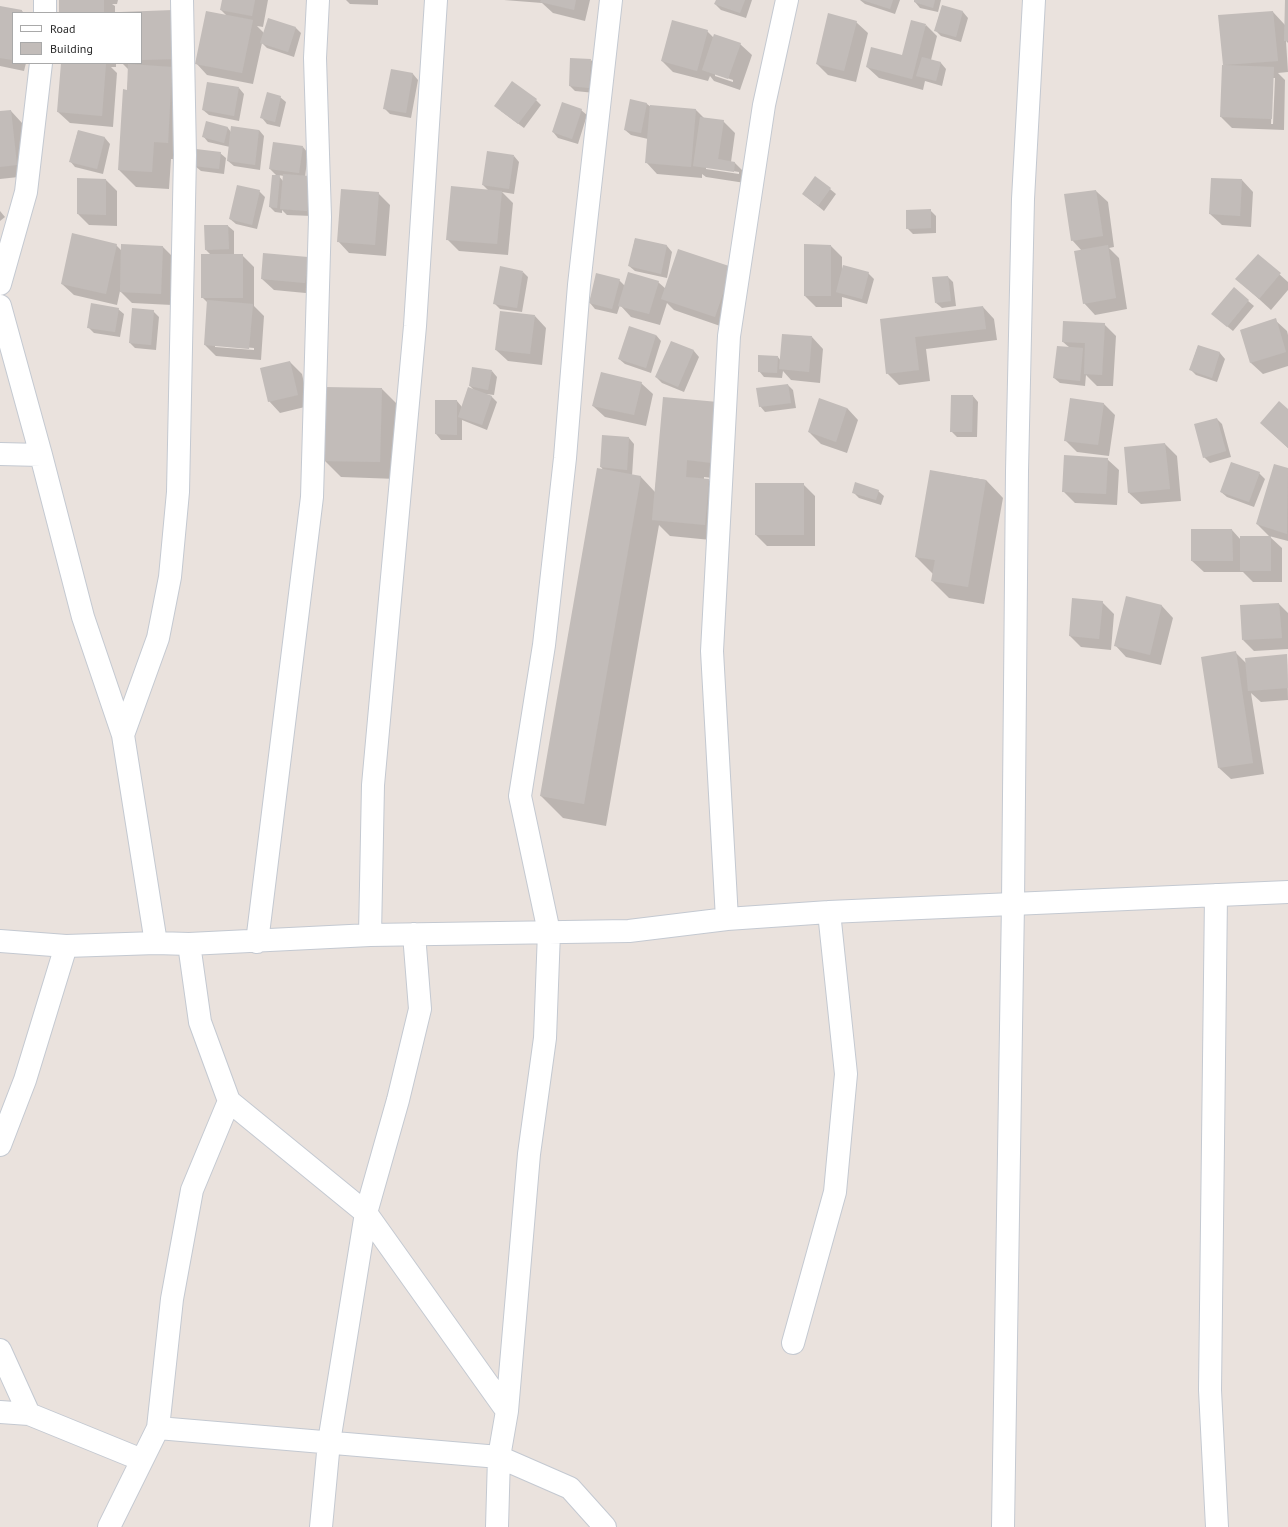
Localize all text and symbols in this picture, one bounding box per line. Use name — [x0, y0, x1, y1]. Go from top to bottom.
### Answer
legend — [12, 12, 142, 64]
text: Road — [50, 21, 75, 36]
text: Building — [50, 41, 93, 56]

